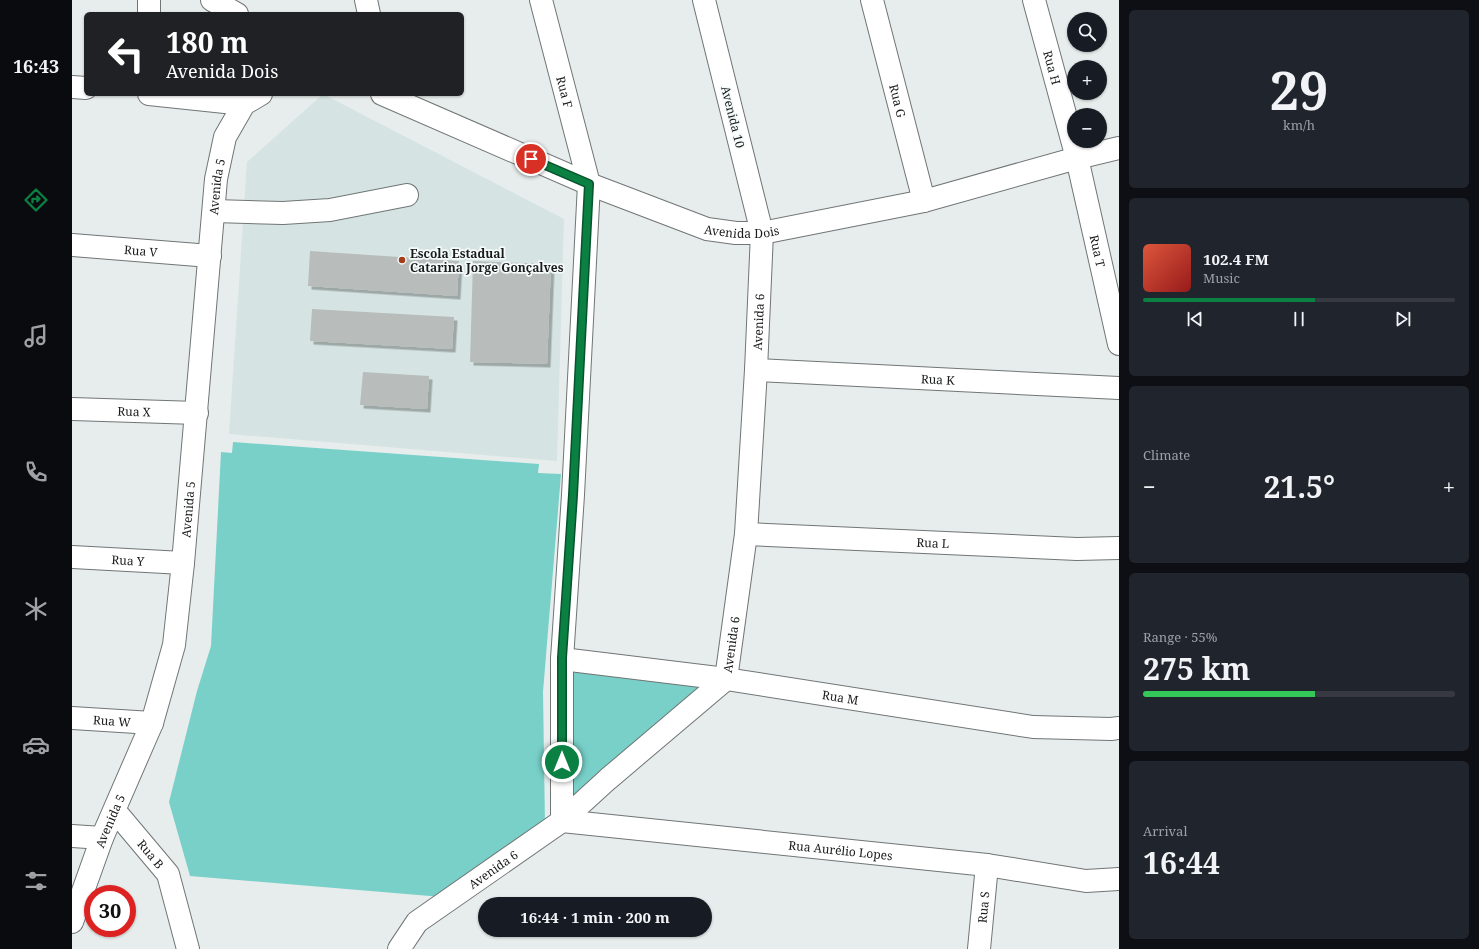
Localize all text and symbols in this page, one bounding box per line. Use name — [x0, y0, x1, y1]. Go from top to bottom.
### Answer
map controls — [1067, 12, 1107, 148]
button: search — [1067, 12, 1107, 52]
text: 180 m — [166, 23, 248, 61]
icon: left — [100, 28, 152, 80]
street label: Rua H — [1040, 48, 1065, 87]
text: 16:43 — [13, 54, 59, 78]
text: 29 — [1270, 54, 1328, 125]
text: Avenida Dois — [166, 59, 278, 83]
button: + — [1067, 60, 1107, 100]
street label: Rua F — [553, 74, 577, 110]
street label: Rua G — [886, 82, 911, 120]
street label: Avenida 10 — [717, 84, 749, 150]
button: − — [1067, 108, 1107, 148]
text: km/h — [1283, 116, 1315, 134]
pin — [514, 142, 548, 176]
icon: arrive — [520, 148, 542, 170]
street label: Avenida 5 — [204, 157, 229, 215]
icon: directions — [22, 186, 50, 214]
street label: Avenida Dois — [703, 220, 780, 242]
street label: Rua T — [1086, 233, 1110, 269]
street label: Rua V — [123, 241, 159, 260]
place label: Escola Estadual Catarina Jorge Gonçalves — [410, 245, 564, 276]
text: 102.4 FM — [1203, 249, 1269, 269]
marker: Escola Estadual Catarina Jorge Gonçalves — [397, 255, 407, 265]
text: Music — [1203, 269, 1240, 287]
street label: Avenida 6 — [748, 293, 768, 351]
icon: previous — [1184, 308, 1206, 330]
icon: pause — [1288, 308, 1310, 330]
icon: next — [1392, 308, 1414, 330]
icon: music — [22, 322, 50, 350]
street label: Rua K — [920, 370, 956, 388]
street label: Rua X — [117, 402, 151, 420]
text: Climate — [1143, 446, 1190, 464]
icon: phone — [22, 458, 50, 486]
text: 21.5° — [1263, 466, 1335, 507]
text: − — [1143, 471, 1156, 501]
text: + — [1443, 471, 1455, 501]
street label: Avenida 5 — [177, 480, 199, 538]
street label: Rua L — [916, 533, 950, 552]
street label: Rua Y — [111, 551, 145, 569]
icon: climate — [22, 595, 50, 623]
street label: Avenida 6 — [718, 615, 743, 674]
text: Range · 55% — [1143, 628, 1217, 646]
text: 275 km — [1143, 648, 1250, 689]
street label: Rua M — [821, 686, 860, 708]
street label: Rua W — [92, 711, 132, 730]
icon: car — [22, 731, 50, 759]
position arrow — [541, 741, 583, 783]
street label: Avenida 5 — [91, 791, 129, 850]
text: Arrival — [1143, 822, 1187, 840]
street label: Rua B — [134, 836, 168, 872]
street label: Rua Aurélio Lopes — [788, 836, 893, 864]
text: 16:44 — [1143, 842, 1220, 883]
street label: Avenida 6 — [465, 846, 521, 892]
icon: filters — [22, 867, 50, 895]
speed limit sign: 30 — [84, 885, 136, 937]
street label: Rua S — [973, 890, 993, 924]
text: 16:44 · 1 min · 200 m — [520, 907, 670, 927]

